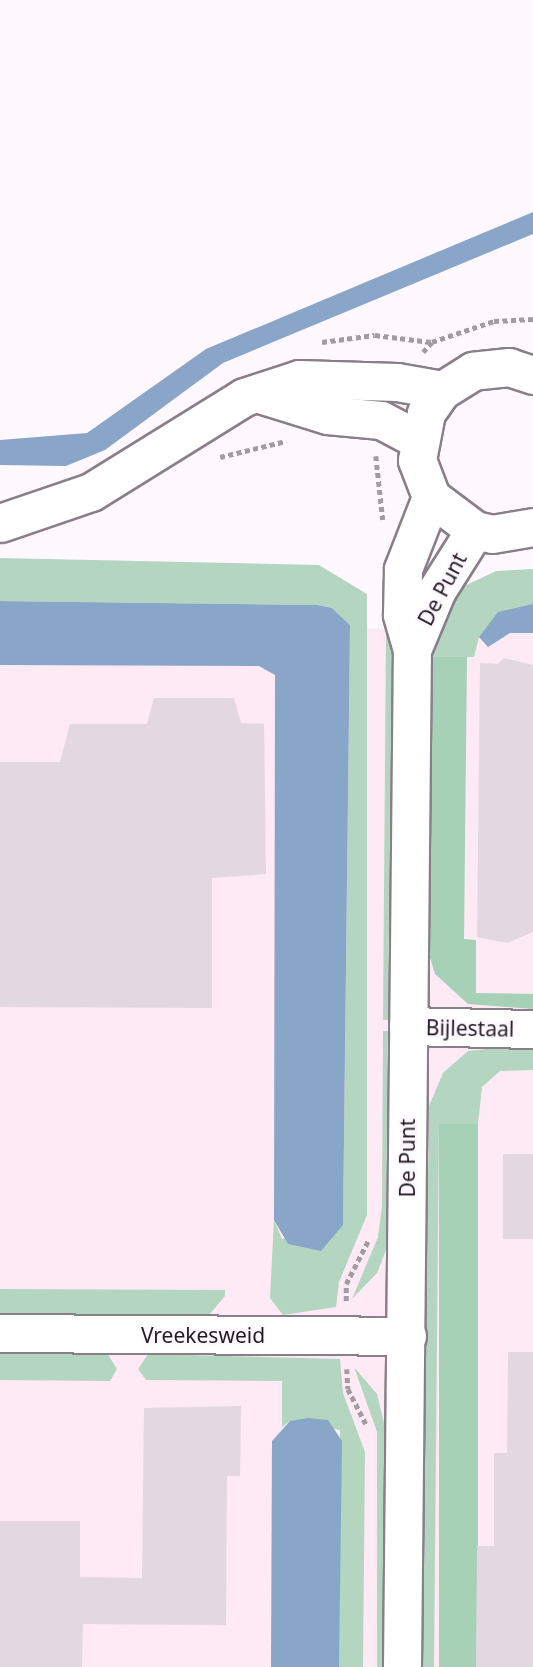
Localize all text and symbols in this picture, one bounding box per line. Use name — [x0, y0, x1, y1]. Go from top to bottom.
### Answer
street label: De Punt — [412, 548, 472, 630]
street label: Bijlestaal — [426, 1015, 514, 1041]
street label: De Punt — [394, 1119, 420, 1197]
street label: Vreekesweid — [141, 1322, 265, 1348]

